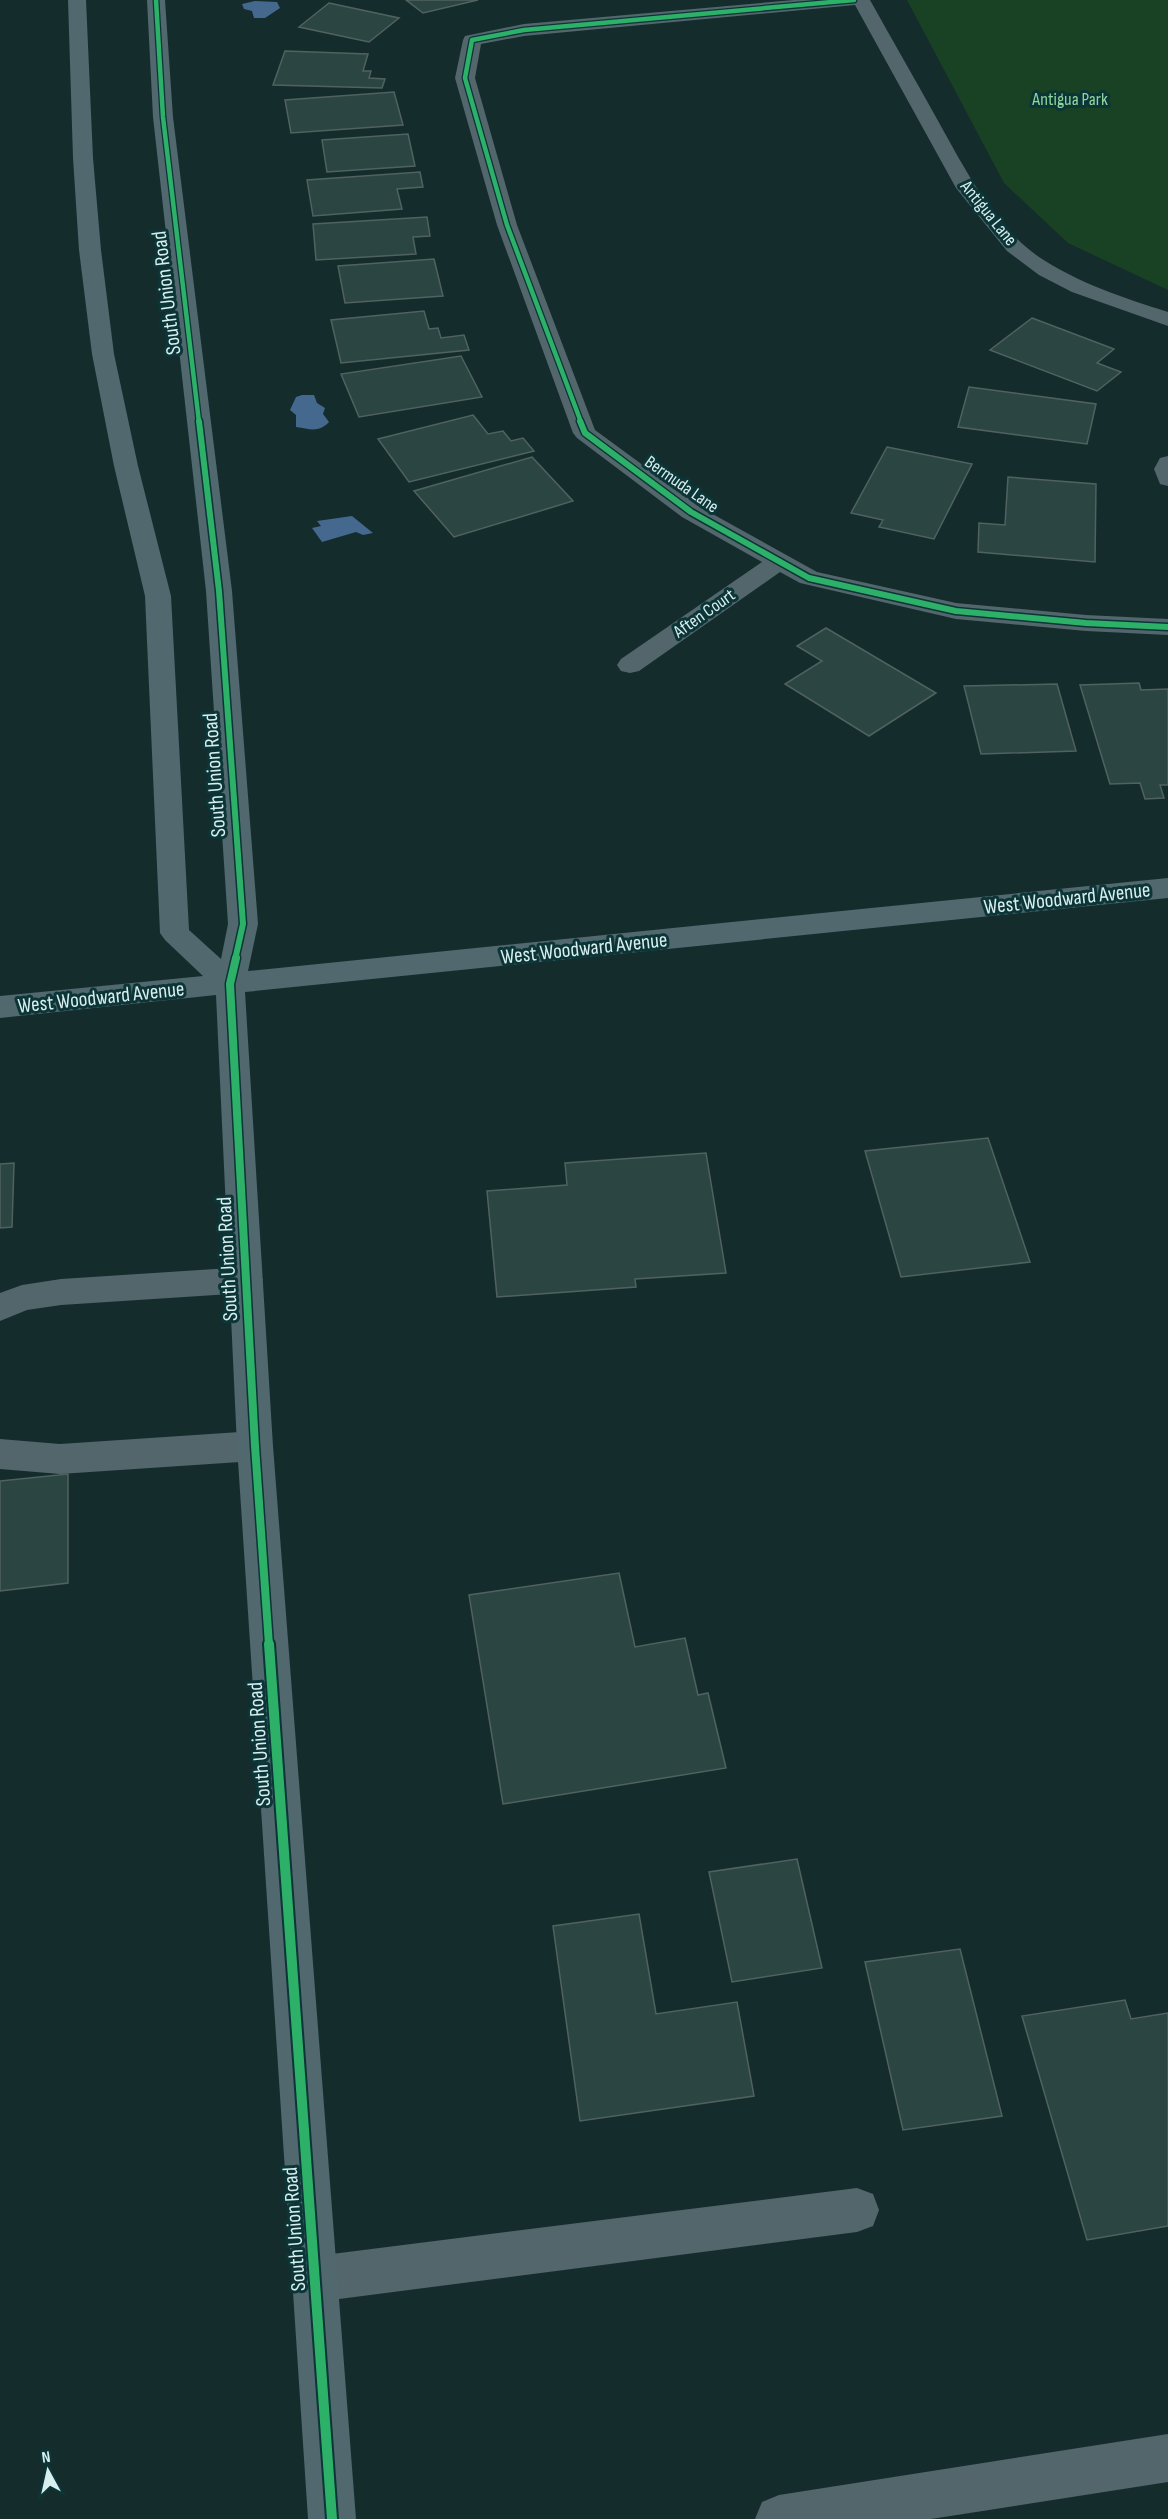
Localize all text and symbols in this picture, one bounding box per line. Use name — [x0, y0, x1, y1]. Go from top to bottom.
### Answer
park label: Antigua Park — [1031, 89, 1108, 110]
street label: Antigua Lane — [955, 176, 1021, 250]
street label: South Union Road — [147, 230, 186, 356]
street label: Bermuda Lane — [641, 451, 723, 517]
street label: Aften Court — [669, 584, 740, 643]
street label: South Union Road — [198, 712, 231, 838]
street label: West Woodward Avenue — [983, 877, 1152, 920]
street label: West Woodward Avenue — [500, 927, 669, 970]
street label: West Woodward Avenue — [17, 976, 186, 1019]
street label: South Union Road — [212, 1196, 243, 1322]
street label: South Union Road — [243, 1681, 276, 1807]
street label: South Union Road — [278, 2166, 311, 2292]
north arrow — [18, 2441, 78, 2501]
text: N — [41, 2448, 52, 2468]

